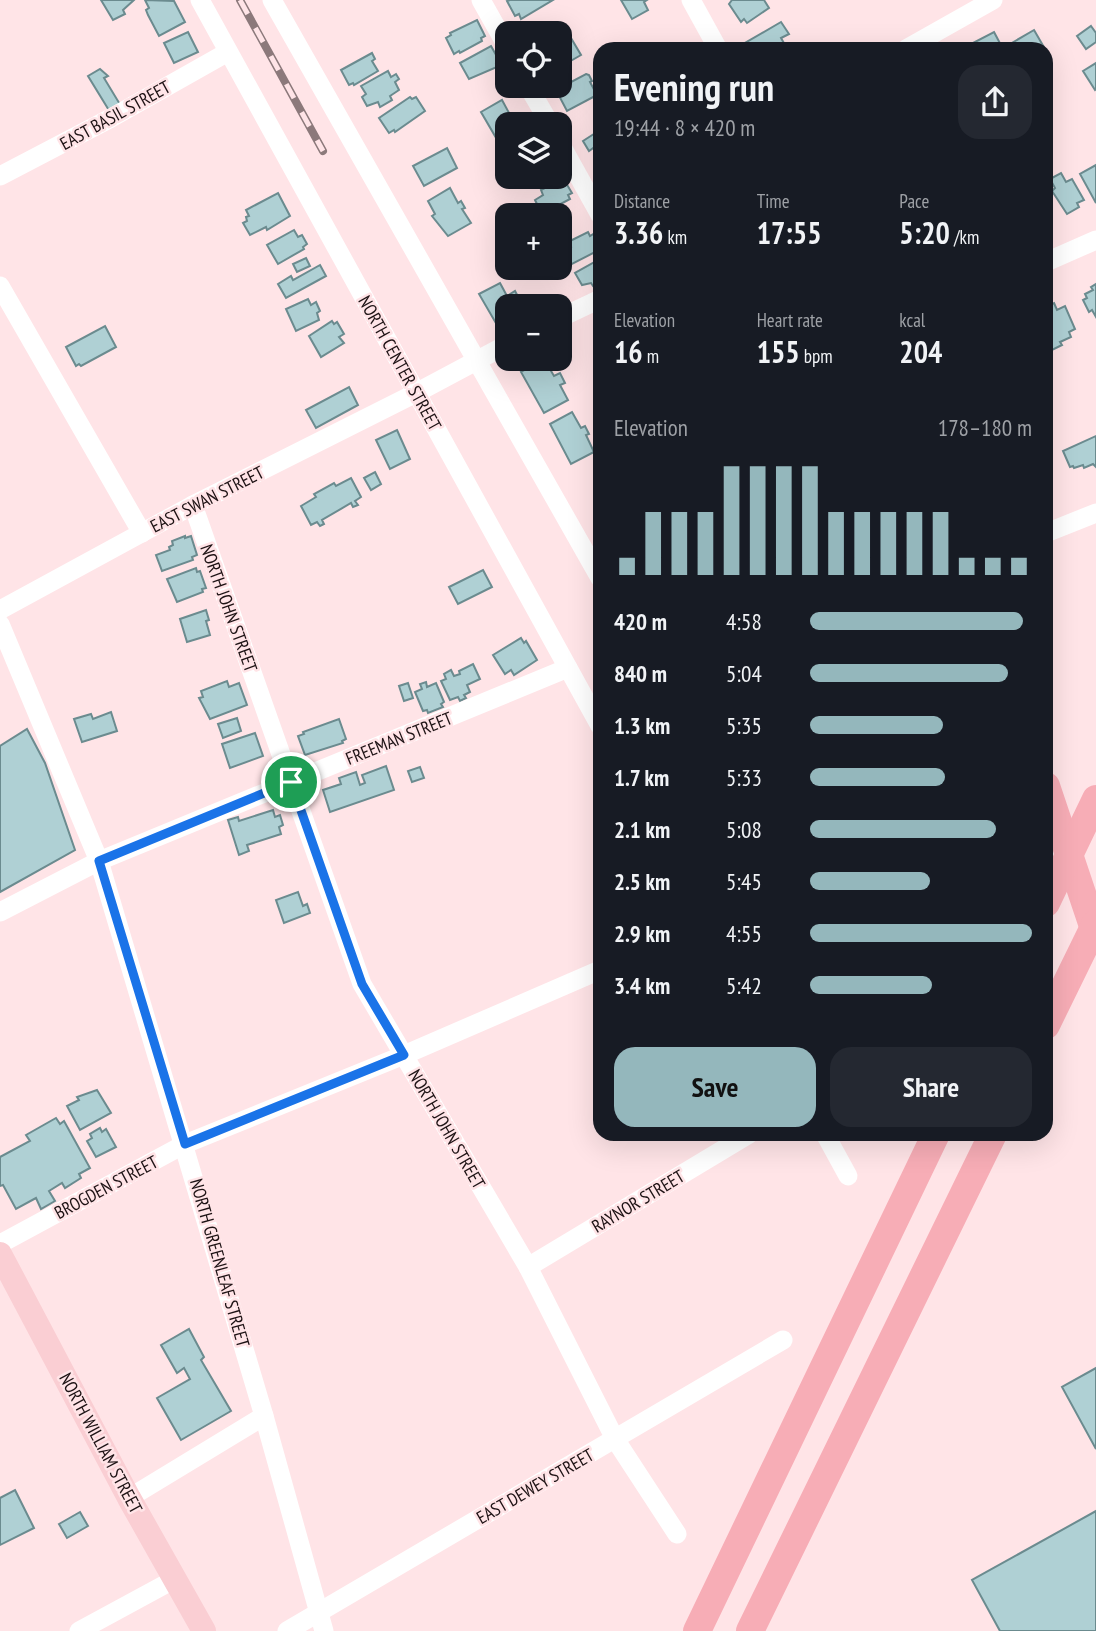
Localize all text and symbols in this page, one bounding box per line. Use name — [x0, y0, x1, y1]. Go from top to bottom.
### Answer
map controls — [495, 21, 572, 371]
button: locate — [495, 21, 572, 98]
text: Evening run — [614, 62, 774, 111]
button: share — [958, 65, 1032, 139]
street label: EAST BASIL STREET — [56, 75, 174, 155]
button: layers — [495, 112, 572, 189]
text: 19:44 · 8 × 420 m — [614, 113, 755, 142]
text: Distance — [614, 189, 670, 213]
text: Time — [757, 189, 790, 213]
text: Pace — [899, 189, 929, 213]
button: + — [495, 203, 572, 280]
text: 3.36 — [614, 213, 663, 252]
text: 17:55 — [757, 213, 822, 252]
text: 5:20 — [899, 213, 950, 252]
text: km — [663, 225, 687, 249]
text: /km — [950, 225, 979, 249]
street label: NORTH CENTER STREET — [353, 292, 447, 434]
button: − — [495, 294, 572, 371]
text: Elevation — [614, 308, 675, 332]
text: Heart rate — [757, 308, 823, 332]
text: kcal — [899, 308, 925, 332]
text: 16 — [614, 332, 643, 371]
text: 155 — [757, 332, 800, 371]
text: 204 — [899, 332, 942, 371]
text: m — [643, 344, 659, 368]
text: bpm — [800, 344, 833, 368]
text: Elevation — [614, 413, 688, 442]
text: 178–180 m — [938, 413, 1032, 442]
street label: EAST SWAN STREET — [146, 460, 268, 538]
street label: NORTH JOHN STREET — [195, 541, 263, 675]
text: 420 m — [614, 607, 667, 636]
text: 4:58 — [726, 607, 762, 636]
text: 840 m — [614, 659, 667, 688]
text: 5:04 — [726, 659, 762, 688]
street label: FREEMAN STREET — [342, 706, 456, 770]
text: 1.3 km — [614, 711, 670, 740]
text: 5:35 — [726, 711, 762, 740]
pin — [261, 752, 321, 812]
icon: arrive — [272, 763, 310, 801]
text: 1.7 km — [614, 763, 669, 792]
text: 5:33 — [726, 763, 762, 792]
text: 2.1 km — [614, 815, 670, 844]
text: 5:08 — [726, 815, 762, 844]
text: 2.5 km — [614, 867, 670, 896]
text: 5:45 — [726, 867, 762, 896]
text: 2.9 km — [614, 919, 670, 948]
text: 4:55 — [726, 919, 762, 948]
text: 3.4 km — [614, 971, 670, 1000]
text: 5:42 — [726, 971, 762, 1000]
button: Save — [614, 1047, 816, 1127]
button: Share — [830, 1047, 1032, 1127]
street label: NORTH JOHN STREET — [404, 1065, 490, 1193]
street label: BROGDEN STREET — [50, 1150, 162, 1224]
street label: RAYNOR STREET — [588, 1164, 688, 1238]
street label: NORTH GREENLEAF STREET — [185, 1176, 255, 1350]
street label: NORTH WILLIAM STREET — [54, 1369, 148, 1517]
street label: EAST DEWEY STREET — [472, 1443, 598, 1529]

